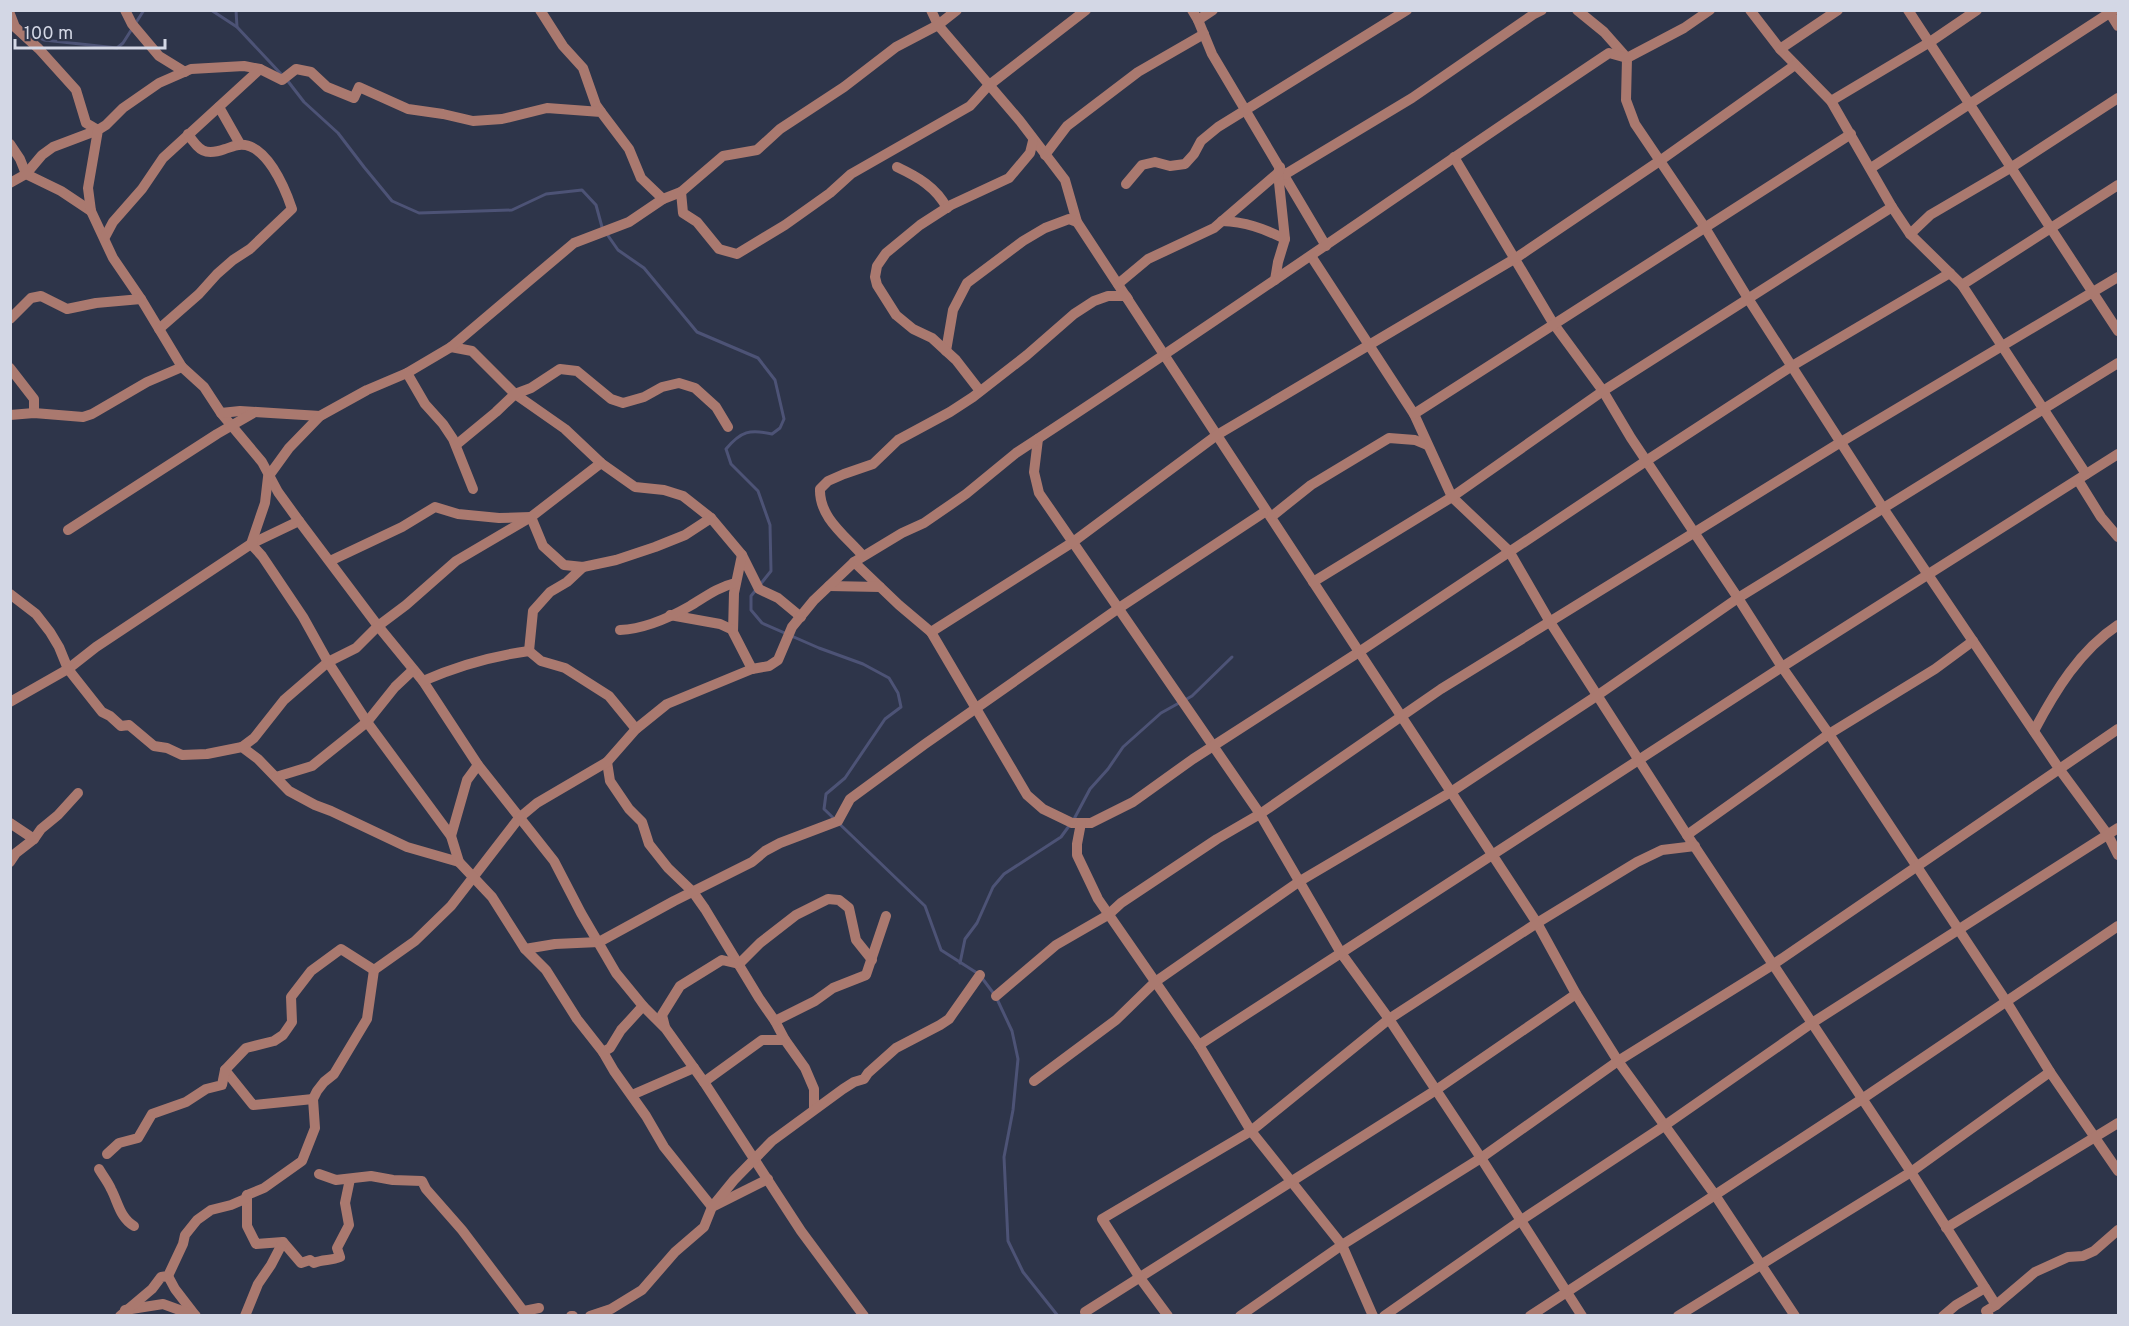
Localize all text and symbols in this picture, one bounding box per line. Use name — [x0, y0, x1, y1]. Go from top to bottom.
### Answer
scale bar — [15, 12, 165, 50]
text: 100 m — [24, 23, 73, 46]

